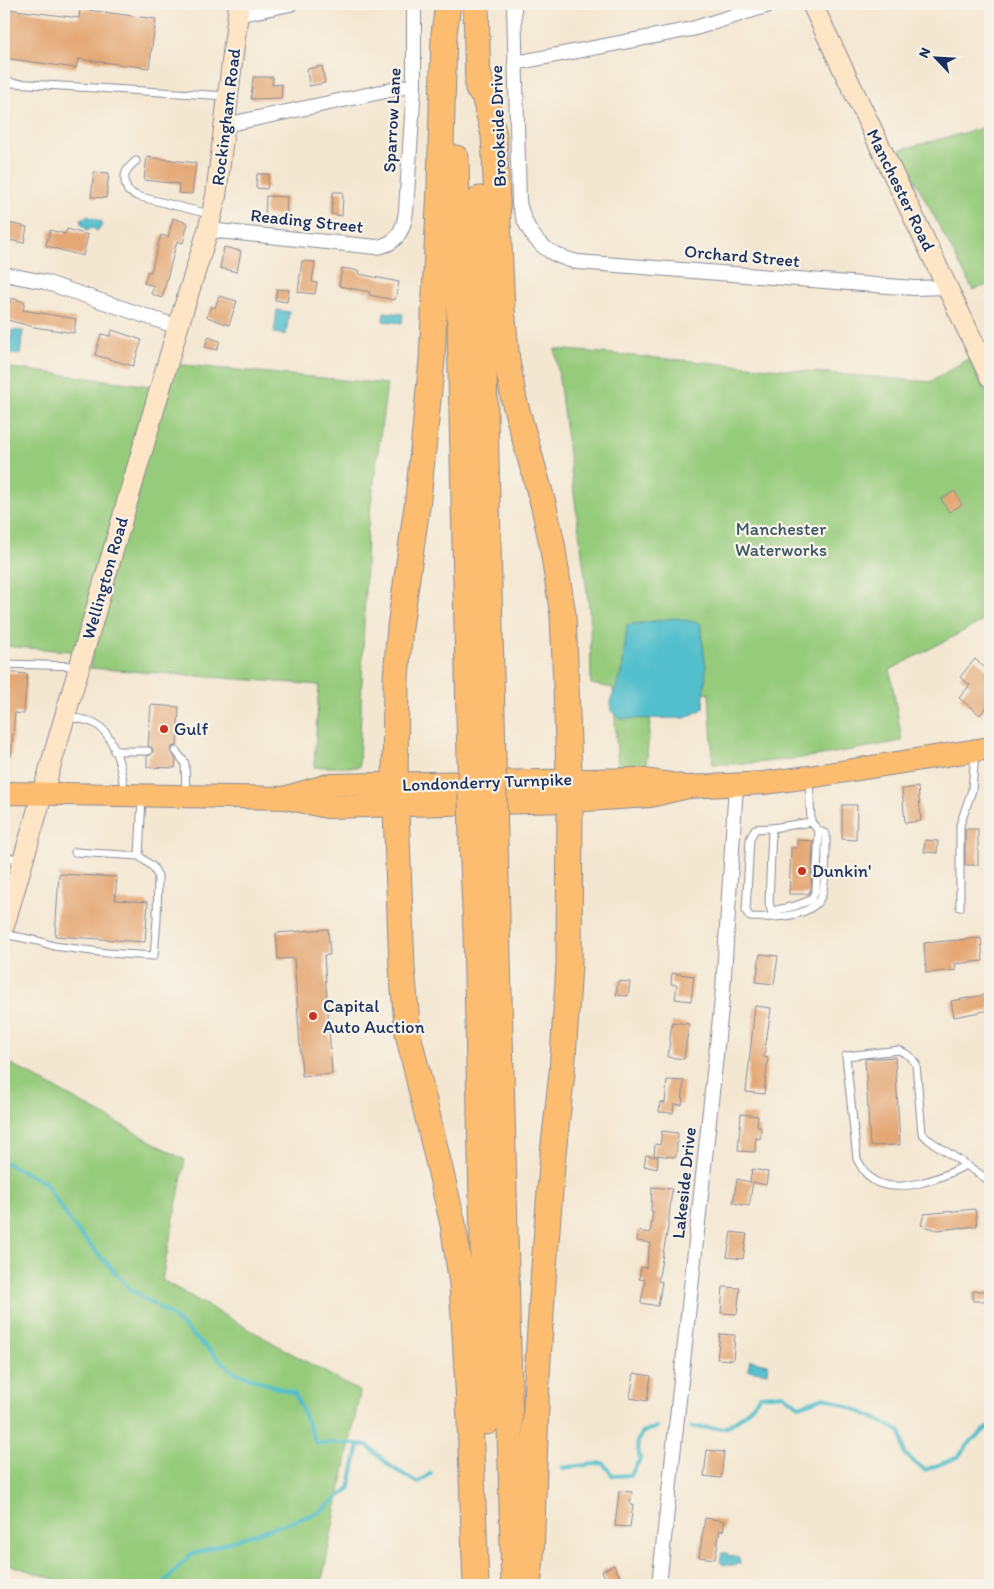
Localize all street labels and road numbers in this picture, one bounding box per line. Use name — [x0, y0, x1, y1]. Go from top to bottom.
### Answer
street label: Rockingham Road — [207, 47, 245, 187]
street label: Brookside Drive — [485, 65, 511, 187]
street label: Sparrow Lane — [378, 67, 406, 173]
street label: Manchester Road — [862, 125, 940, 255]
street label: Reading Street — [250, 204, 365, 238]
street label: Orchard Street — [683, 240, 801, 272]
street label: Wellington Road — [77, 514, 133, 642]
street label: Londonderry Turnpike — [402, 768, 572, 796]
street label: Lakeside Drive — [667, 1126, 701, 1240]

